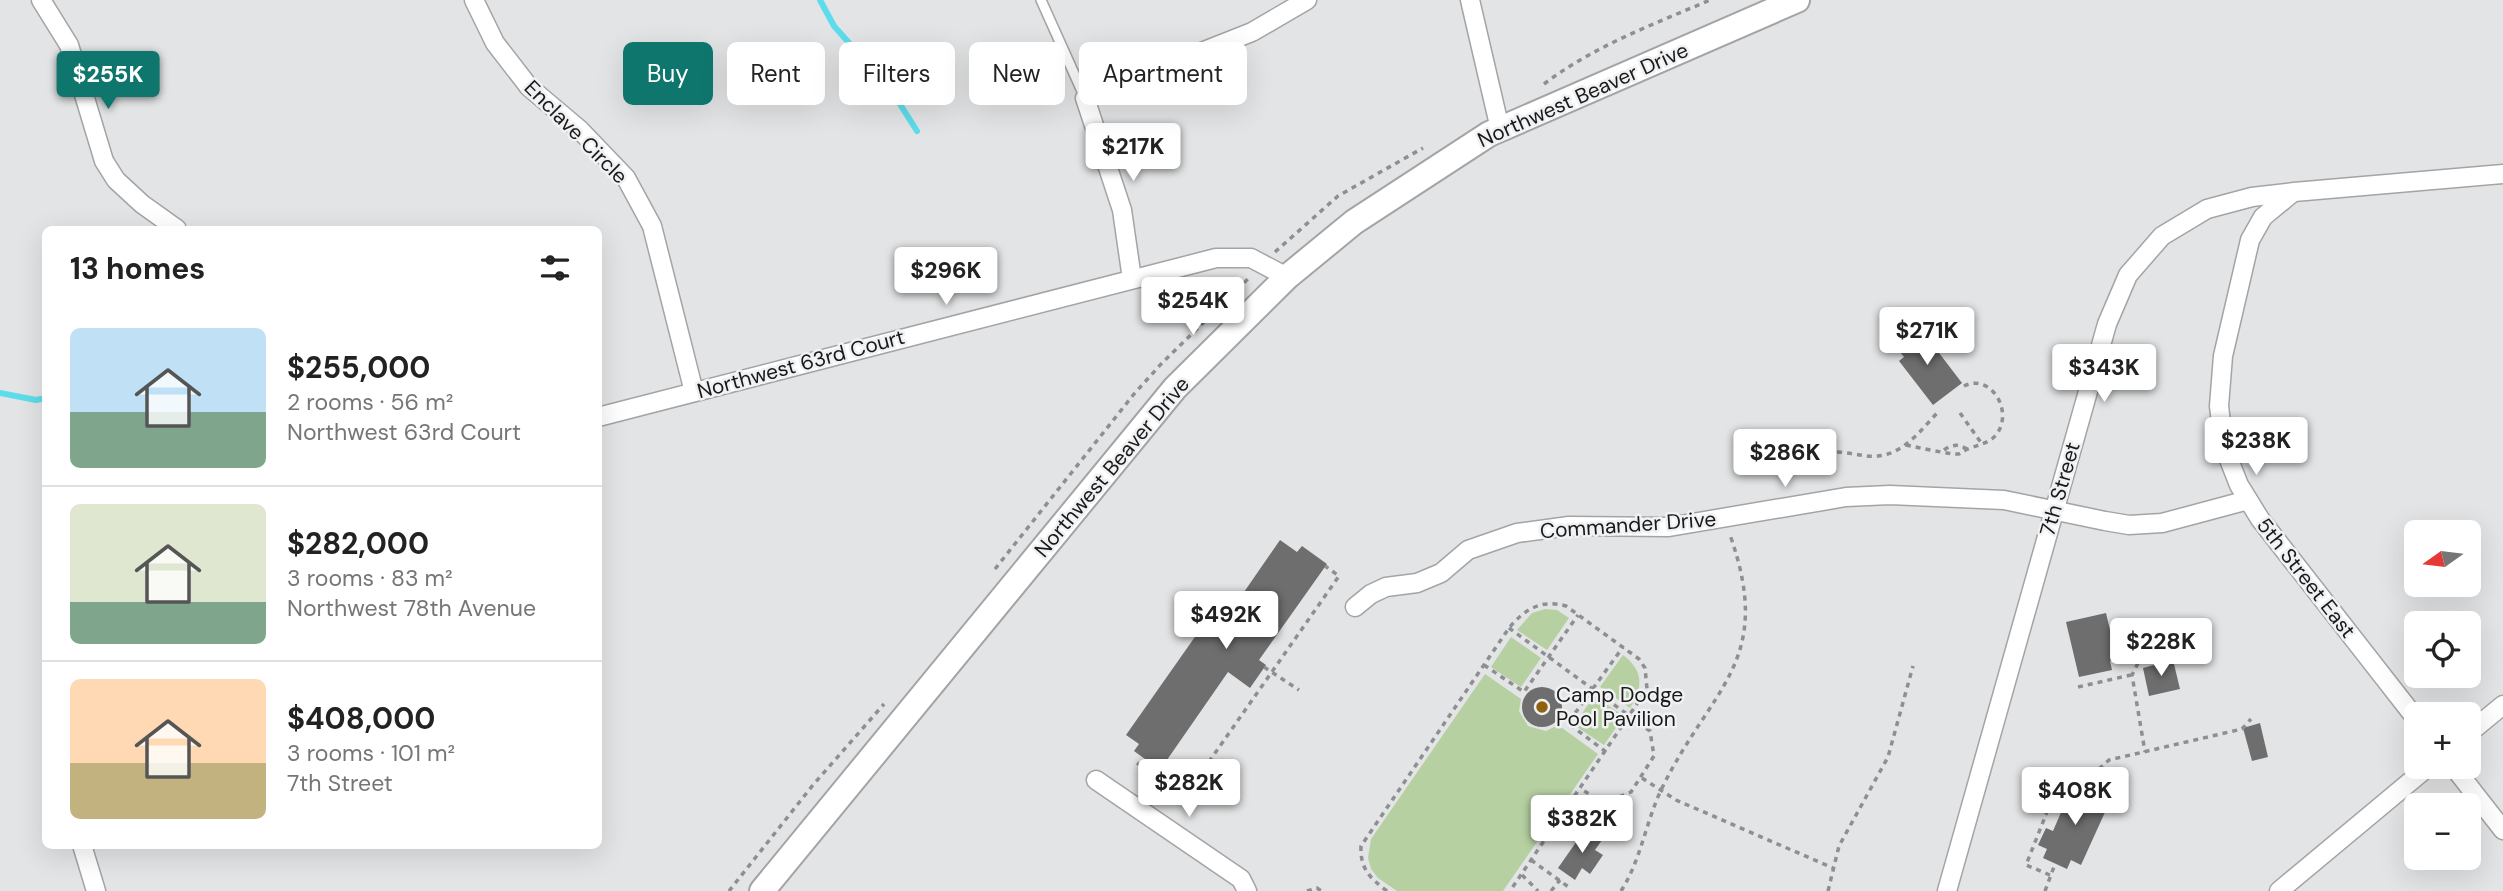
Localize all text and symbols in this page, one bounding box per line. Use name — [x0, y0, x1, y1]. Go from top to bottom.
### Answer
street label: Northwest Beaver Drive — [1473, 36, 1693, 154]
chip: Buy — [623, 42, 713, 105]
chip: Rent — [727, 42, 825, 105]
chip: Filters — [839, 42, 955, 105]
chip: New — [969, 42, 1065, 105]
chip: Apartment — [1079, 42, 1247, 105]
pin: $255K — [59, 52, 157, 111]
text: $255K — [73, 59, 143, 89]
street label: Enclave Circle — [518, 74, 634, 190]
pin: $217K — [1084, 124, 1182, 183]
text: $217K — [1102, 131, 1164, 161]
pin: $296K — [897, 247, 995, 307]
text: 13 homes — [70, 249, 205, 288]
icon: filters — [536, 249, 574, 287]
text: $296K — [910, 255, 982, 285]
pin: $254K — [1144, 278, 1242, 337]
text: $254K — [1157, 285, 1229, 315]
pin: $271K — [1878, 308, 1976, 367]
text: $271K — [1895, 315, 1959, 345]
street label: Northwest 63rd Court — [694, 323, 908, 405]
pin: $343K — [2055, 344, 2153, 404]
text: $255,000 — [287, 348, 431, 387]
text: $343K — [2068, 352, 2140, 382]
icon: home — [126, 356, 210, 440]
street label: Northwest Beaver Drive — [1028, 371, 1196, 563]
text: 2 rooms · 56 m² — [287, 387, 453, 417]
text: Northwest 63rd Court — [287, 417, 521, 447]
pin: $238K — [2207, 418, 2305, 477]
text: $238K — [2221, 425, 2291, 455]
pin: $286K — [1736, 430, 1834, 489]
text: $286K — [1749, 437, 1821, 467]
street label: 7th Street — [2033, 439, 2087, 539]
street label: Commander Drive — [1539, 505, 1717, 545]
street label: 5th Street East — [2250, 512, 2362, 644]
north arrow — [2404, 520, 2482, 597]
map controls — [2404, 520, 2481, 870]
text: $282,000 — [287, 524, 429, 563]
icon: home — [126, 532, 210, 616]
text: 3 rooms · 83 m² — [287, 563, 453, 593]
pin: $492K — [1177, 592, 1275, 651]
text: Northwest 78th Avenue — [287, 593, 536, 623]
text: $492K — [1190, 599, 1262, 629]
button: locate — [2404, 611, 2481, 688]
pin: $228K — [2112, 618, 2210, 678]
text: $228K — [2126, 626, 2196, 656]
place label: Camp Dodge Pool Pavilion — [1556, 681, 1683, 733]
text: $408,000 — [287, 699, 435, 738]
marker: Camp Dodge Pool Pavilion — [1534, 699, 1550, 715]
button: + — [2404, 702, 2481, 779]
icon: home — [126, 707, 210, 791]
text: 3 rooms · 101 m² — [287, 738, 455, 768]
pin: $282K — [1140, 760, 1238, 819]
text: $282K — [1154, 767, 1224, 797]
text: 7th Street — [287, 768, 393, 798]
pin: $408K — [2026, 768, 2124, 827]
text: $408K — [2038, 775, 2112, 805]
button: − — [2404, 793, 2481, 870]
pin: $382K — [1533, 796, 1631, 855]
text: $382K — [1547, 803, 1617, 833]

